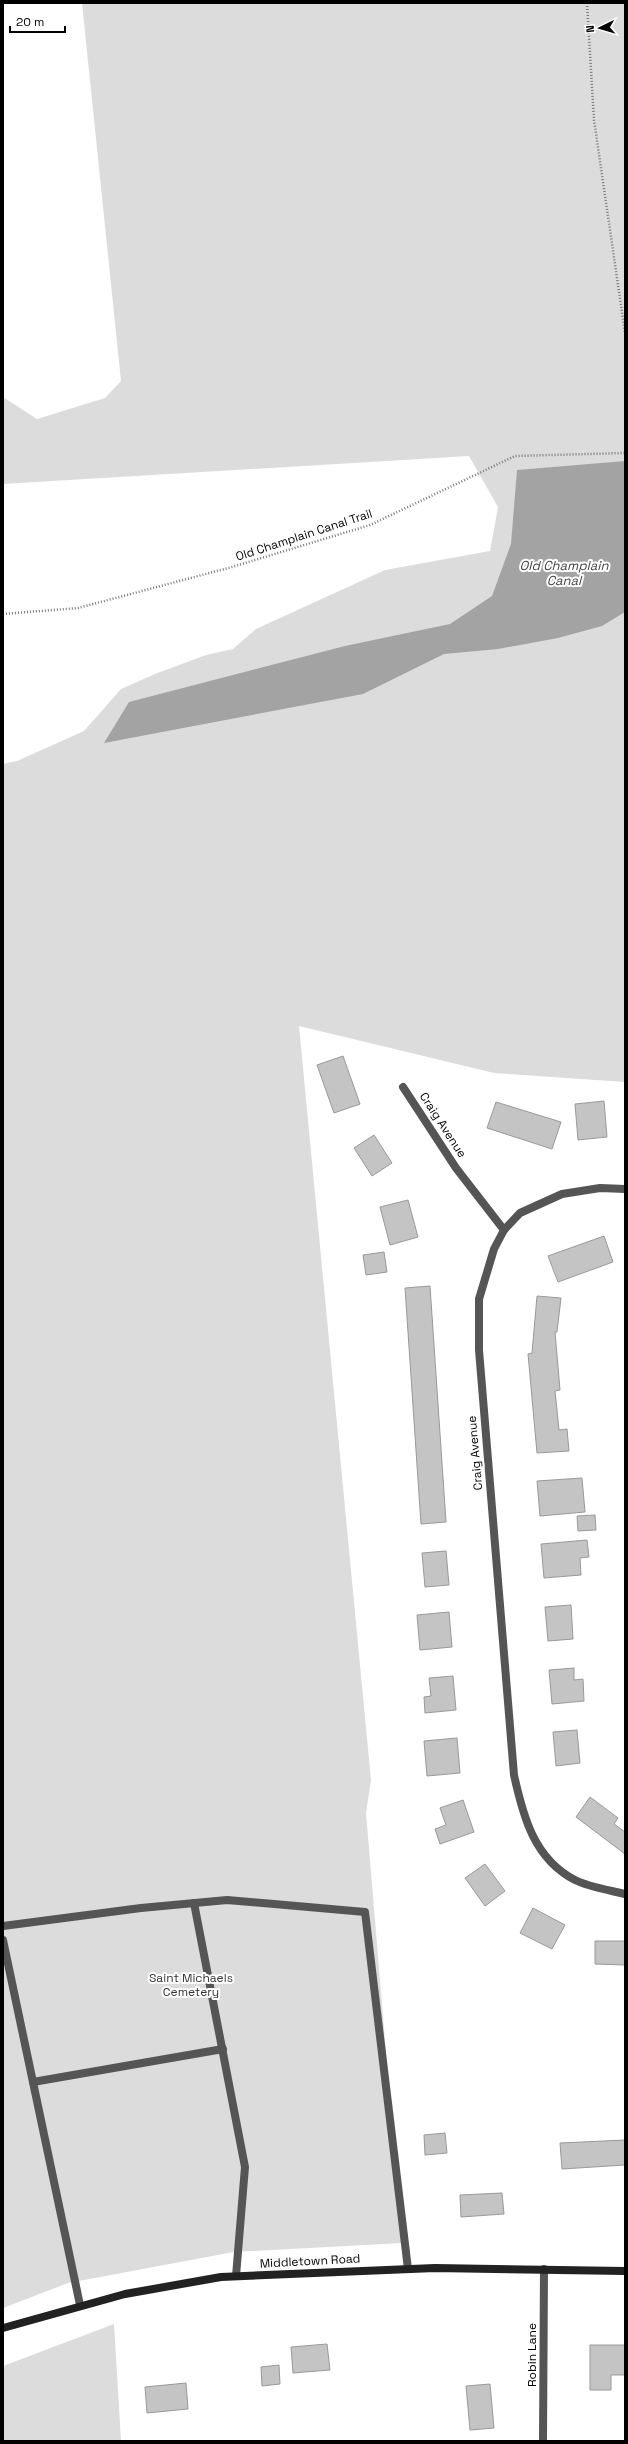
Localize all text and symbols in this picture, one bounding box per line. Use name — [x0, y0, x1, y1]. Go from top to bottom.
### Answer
scale bar — [10, 8, 65, 34]
north arrow — [580, 8, 620, 48]
text: 20 m — [16, 14, 44, 30]
text: N — [583, 25, 597, 33]
street label: Old Champlain Canal Trail — [234, 505, 374, 565]
water label: Old Champlain Canal — [520, 557, 609, 589]
street label: Craig Avenue — [416, 1089, 470, 1161]
street label: Craig Avenue — [464, 1415, 486, 1491]
park label: Saint Michaels Cemetery — [149, 1970, 233, 2000]
street label: Middletown Road — [259, 2250, 361, 2272]
street label: Robin Lane — [524, 2323, 540, 2387]

